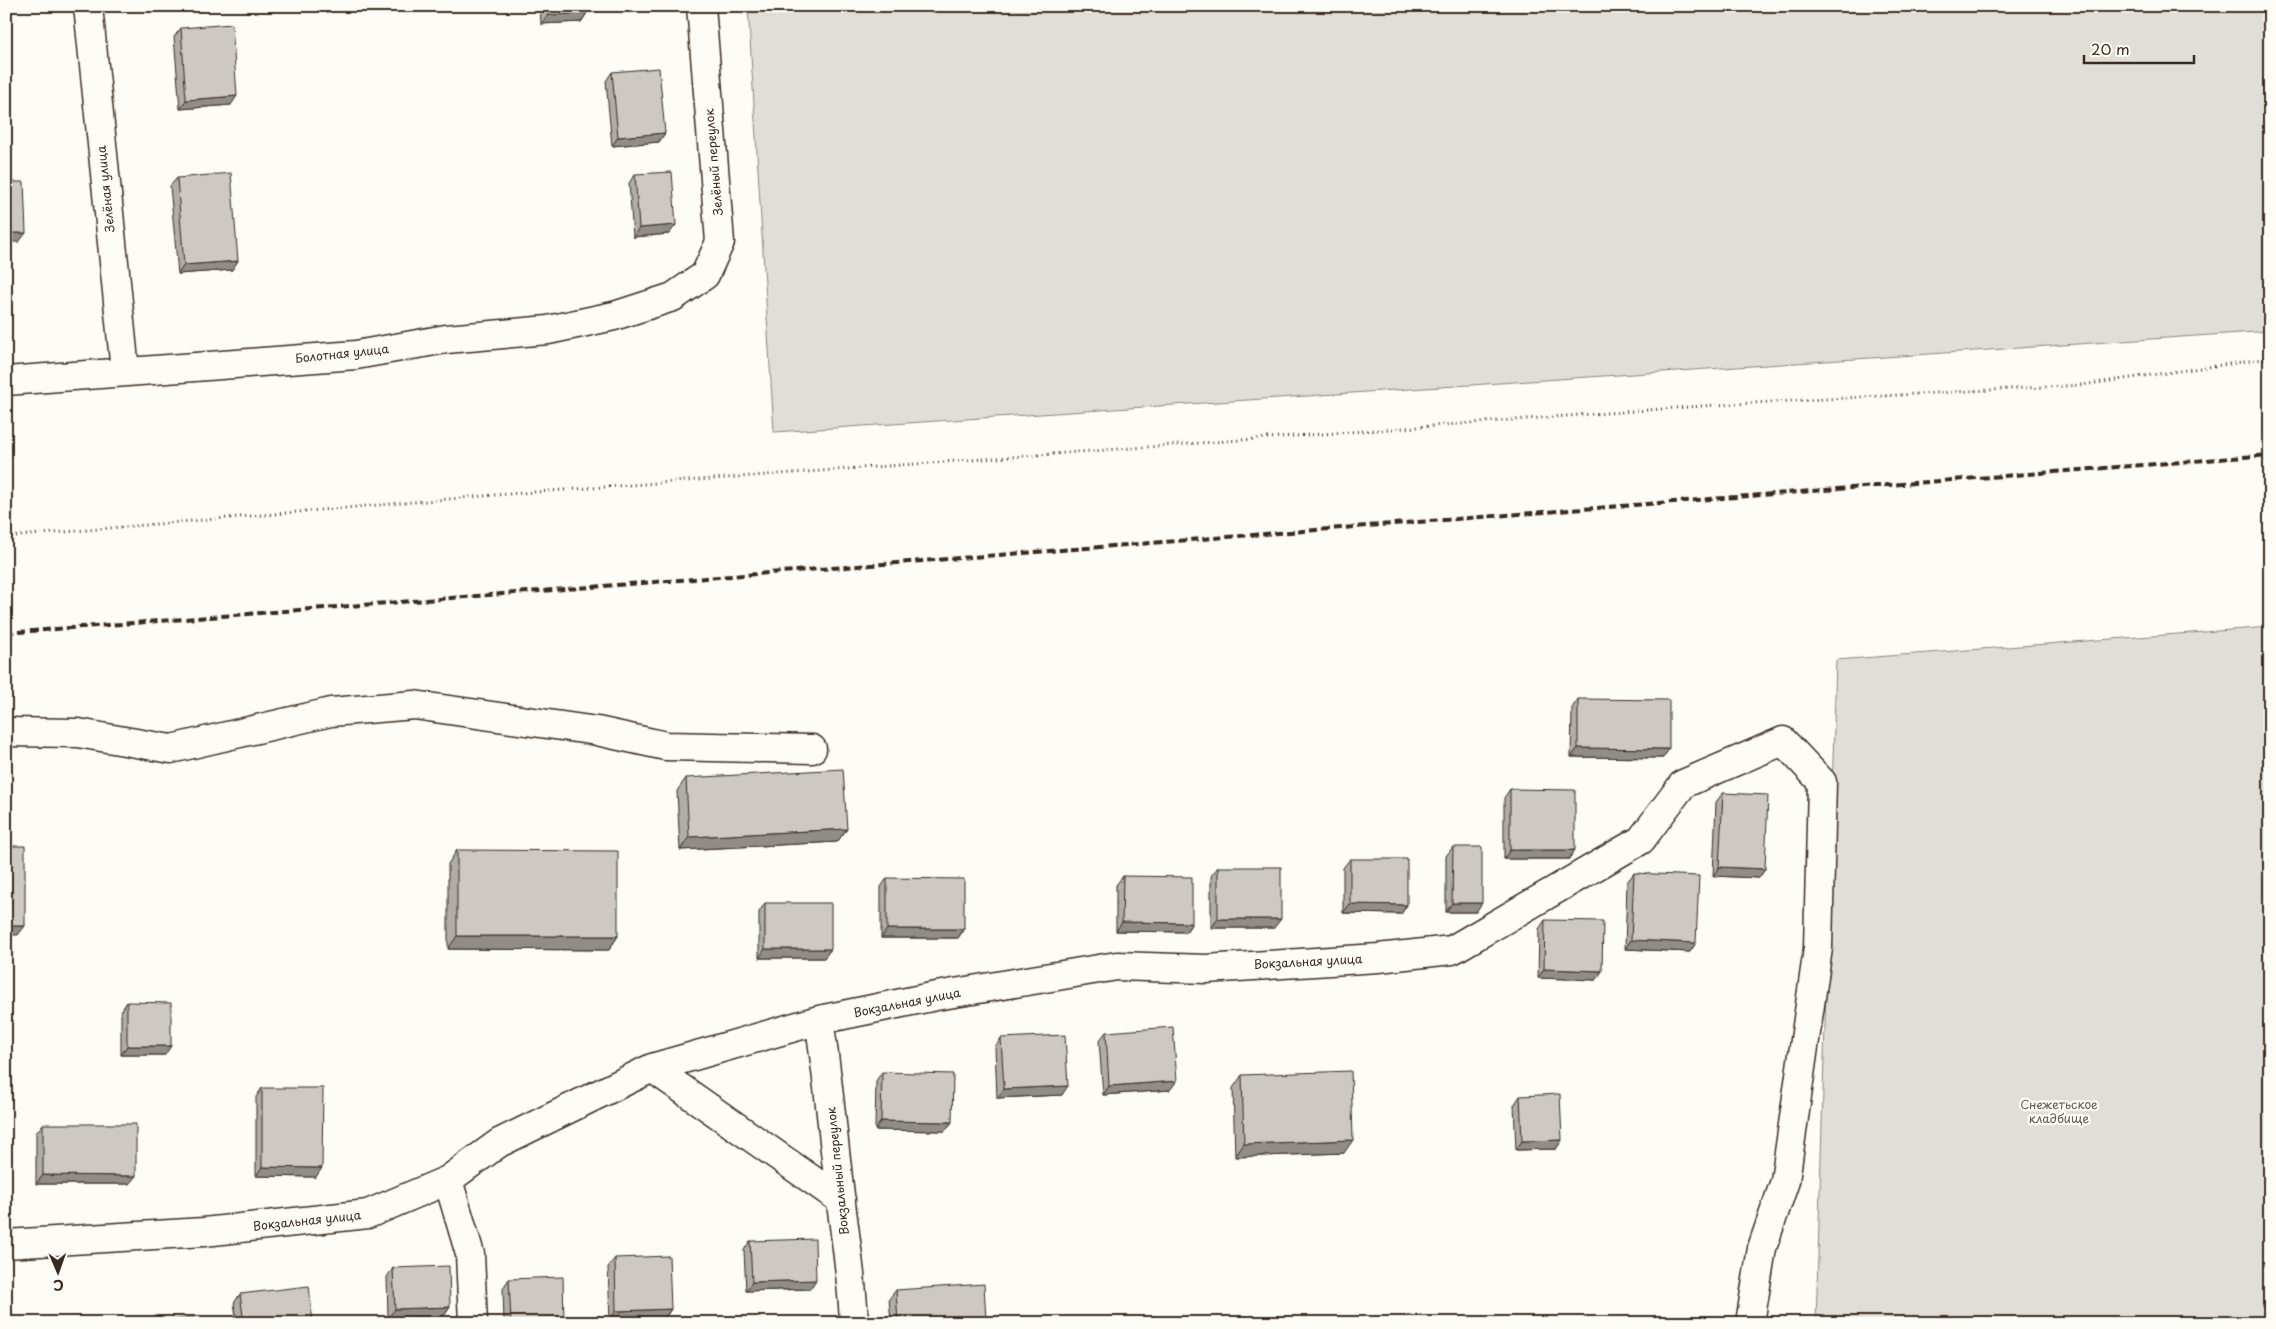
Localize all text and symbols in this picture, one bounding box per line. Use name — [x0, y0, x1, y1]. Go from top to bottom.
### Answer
scale bar — [2084, 32, 2194, 64]
text: 20 m — [2091, 37, 2130, 60]
street label: Зелёный переулок — [699, 107, 727, 216]
street label: Зелёная улица — [91, 144, 119, 233]
street label: Болотная улица — [294, 339, 390, 367]
street label: Вокзальная улица — [1253, 949, 1363, 973]
street label: Вокзальная улица — [852, 983, 962, 1021]
park label: Снежетьское кладбище — [2020, 1095, 2098, 1127]
street label: Вокзальный переулок — [821, 1105, 853, 1236]
street label: Вокзальная улица — [252, 1205, 362, 1235]
north arrow — [32, 1246, 82, 1296]
text: С — [53, 1275, 64, 1296]

